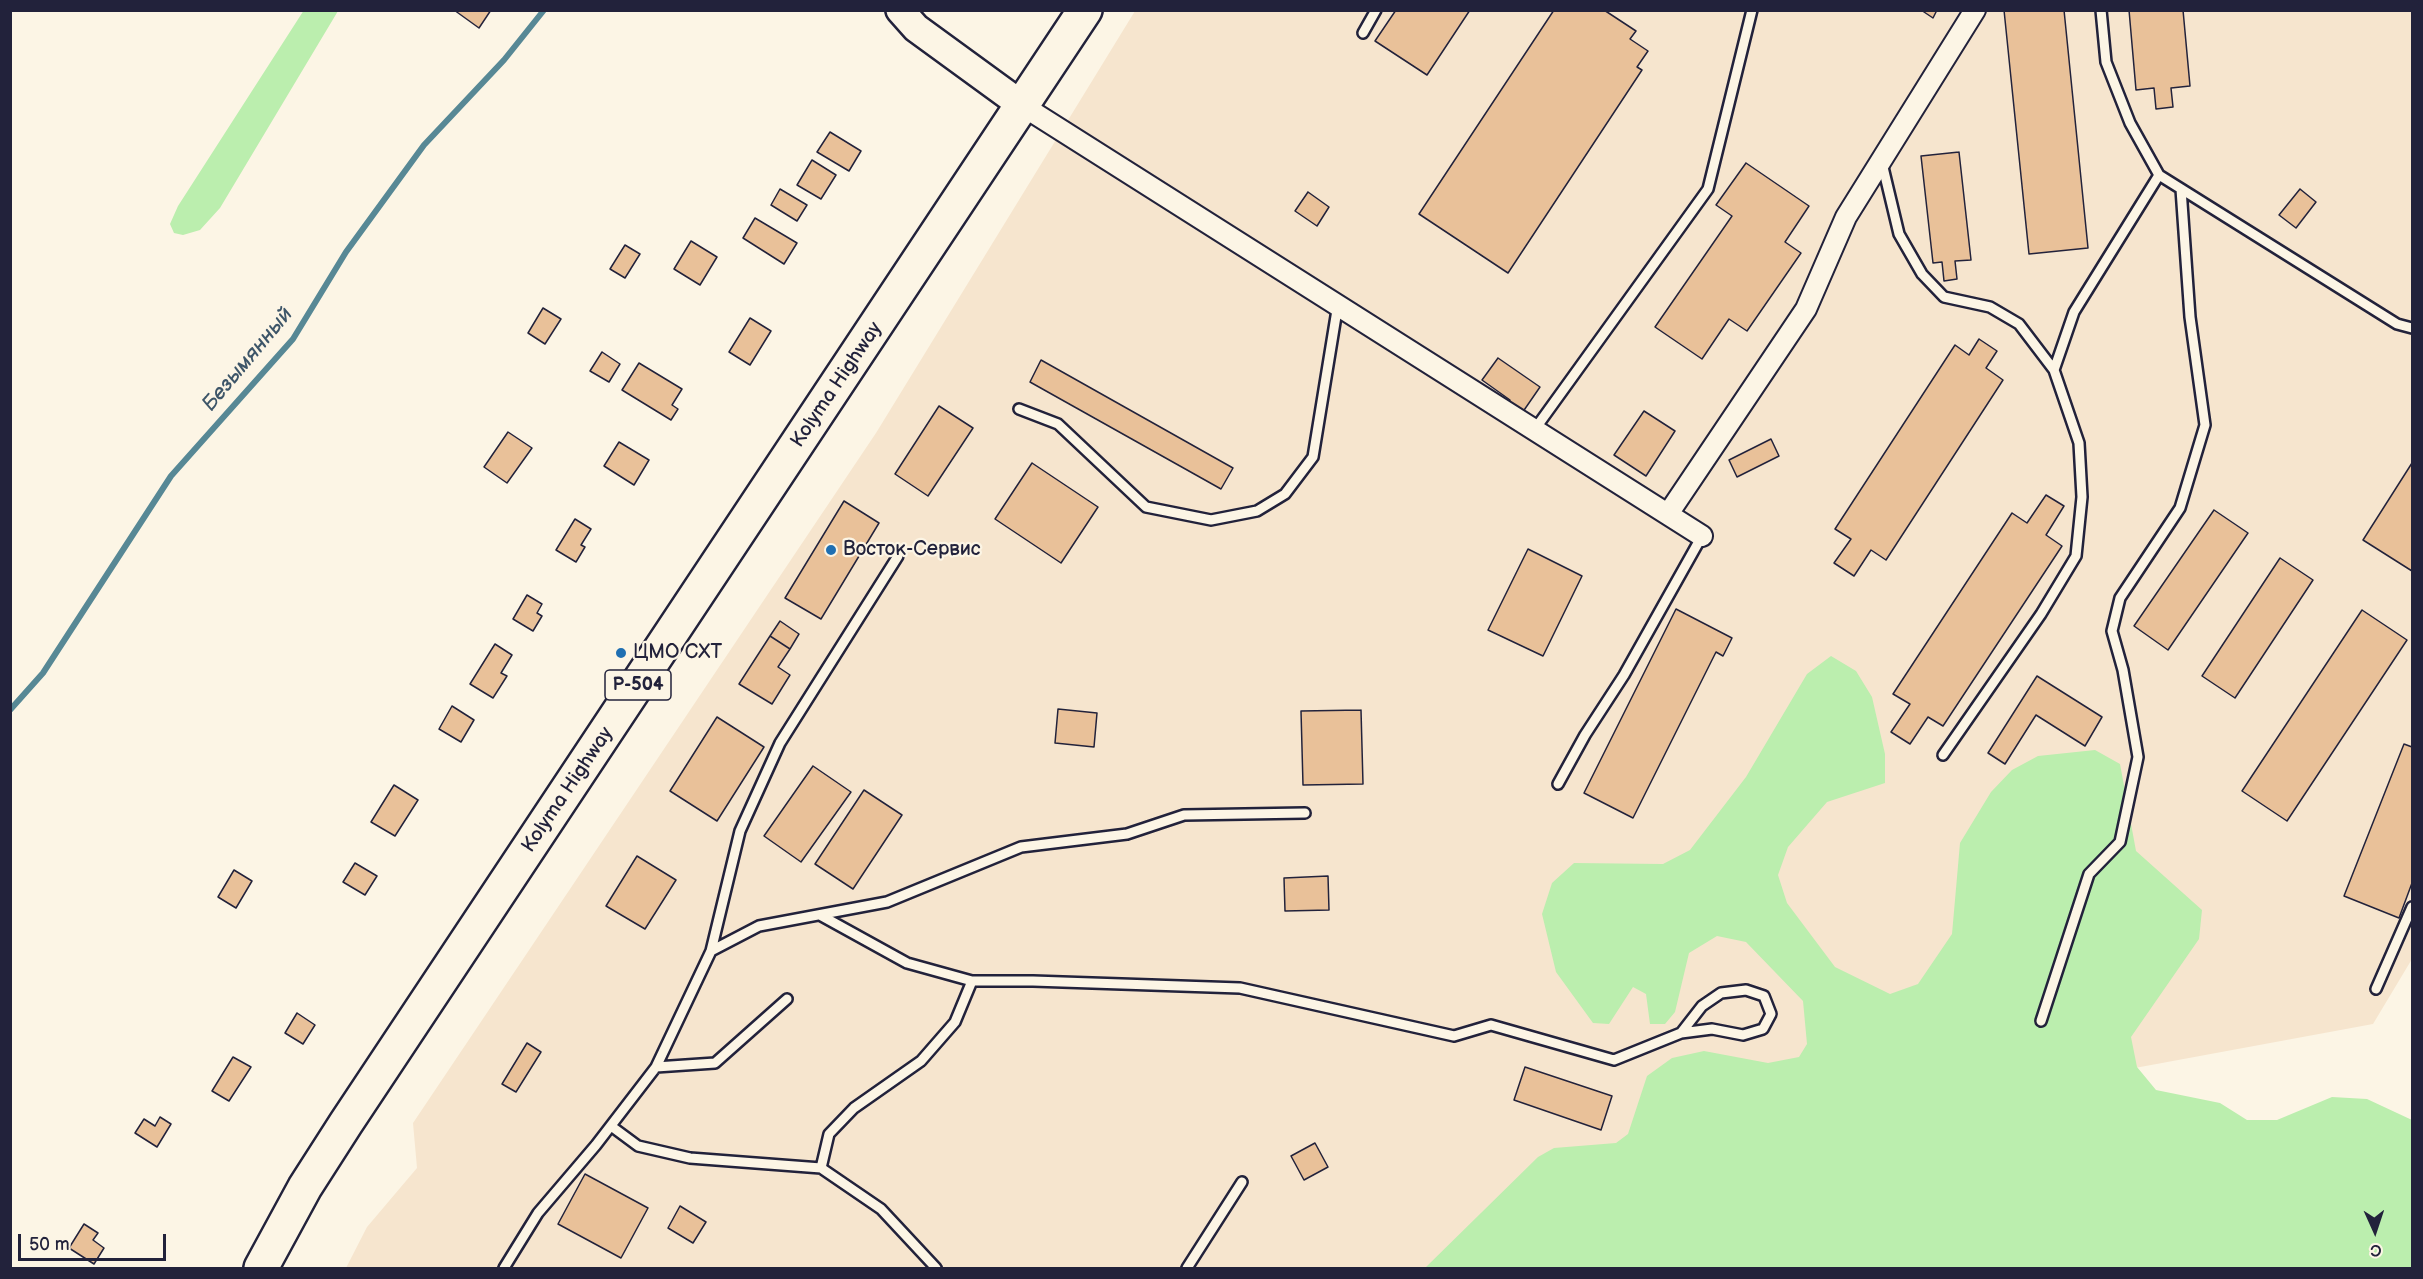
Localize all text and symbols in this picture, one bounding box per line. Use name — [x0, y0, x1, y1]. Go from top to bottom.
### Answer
water label: Безымянный — [197, 303, 299, 417]
street label: Kolyma Highway — [786, 318, 888, 452]
place label: Восток-Сервис — [843, 538, 981, 562]
marker: Восток-Сервис — [824, 543, 838, 557]
place label: ЦМО СХТ — [633, 641, 722, 665]
marker: ЦМО СХТ — [614, 646, 628, 660]
road number: Р-504 — [605, 670, 671, 700]
street label: Kolyma Highway — [517, 723, 619, 857]
north arrow — [2345, 1201, 2405, 1261]
scale bar — [21, 1222, 170, 1260]
text: 50 m — [29, 1234, 70, 1255]
text: С — [2370, 1240, 2382, 1259]

